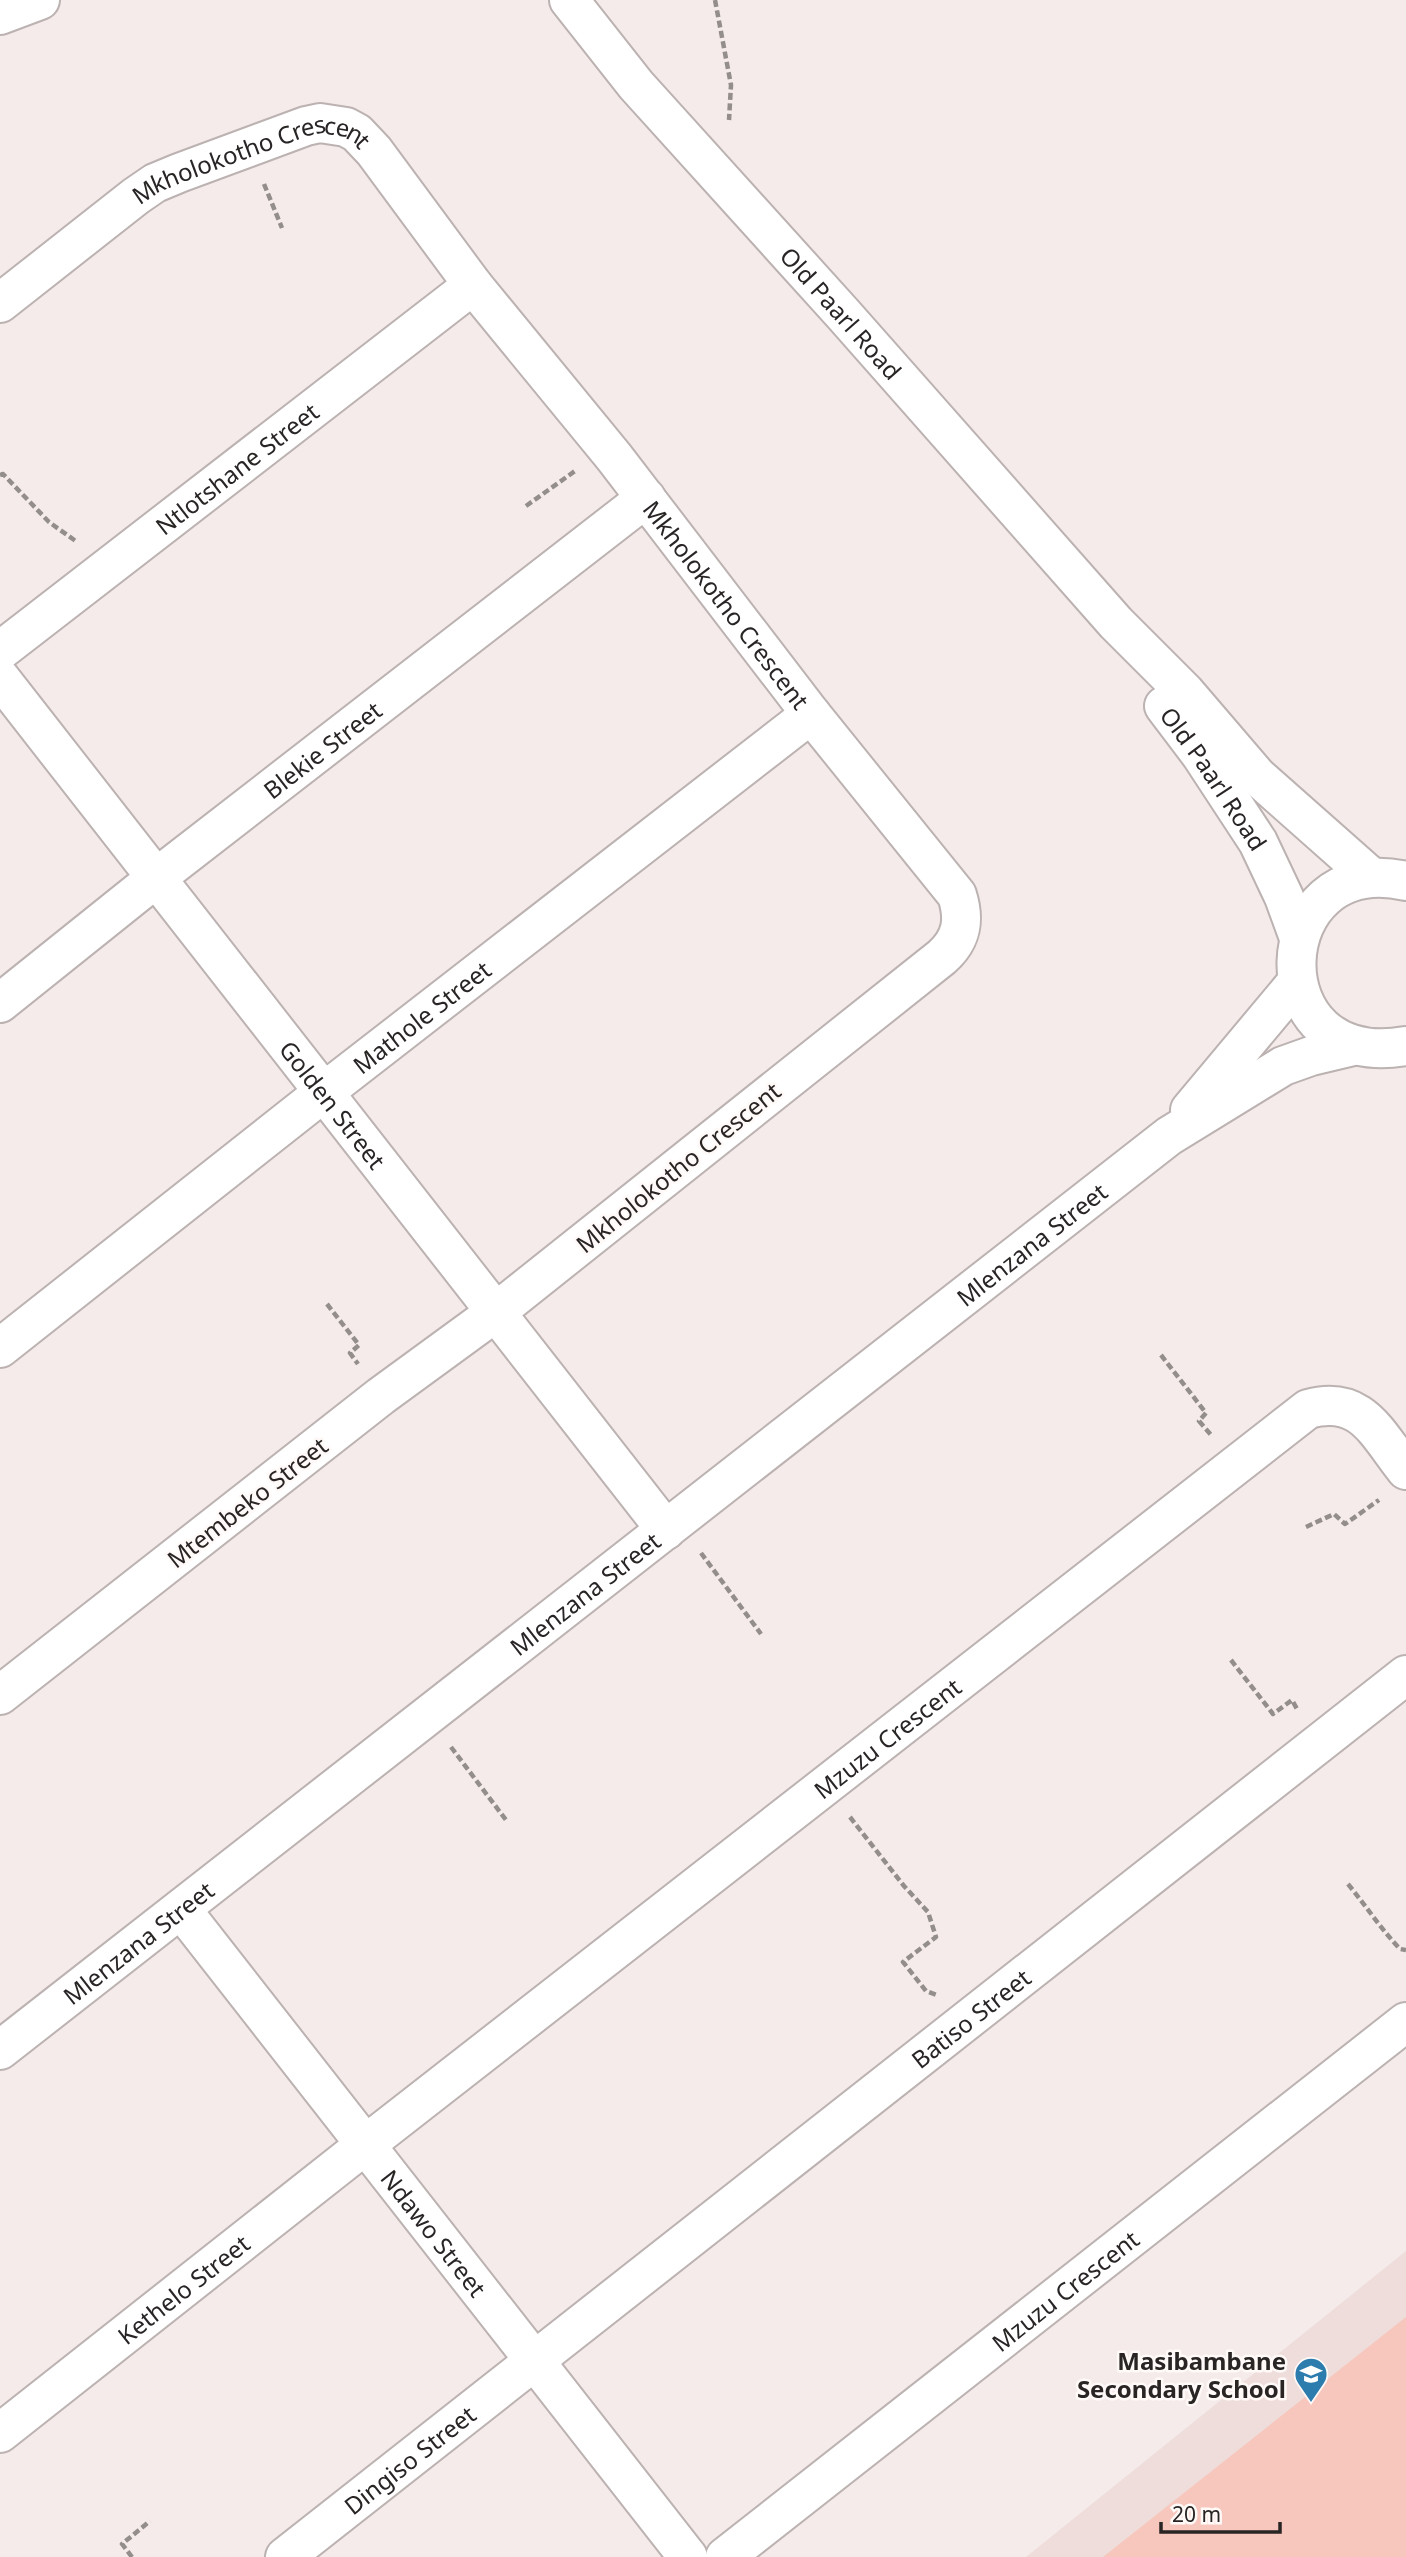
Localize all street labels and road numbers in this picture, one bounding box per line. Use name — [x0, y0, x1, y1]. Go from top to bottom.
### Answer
street label: Mkholokotho Crescent — [125, 106, 379, 211]
street label: Old Paarl Road — [773, 239, 910, 386]
street label: Ntlotshane Street — [148, 394, 325, 542]
street label: Mkholokotho Crescent — [636, 493, 818, 716]
street label: Blekie Street — [256, 693, 388, 806]
street label: Old Paarl Road — [1153, 699, 1275, 856]
street label: Mathole Street — [345, 952, 497, 1081]
street label: Golden Street — [273, 1033, 394, 1176]
street label: Mkholokotho Crescent — [569, 1074, 788, 1260]
street label: Mlenzana Street — [949, 1174, 1114, 1313]
street label: Mtembeko Street — [160, 1429, 334, 1575]
street label: Mlenzana Street — [502, 1523, 667, 1662]
street label: Mzuzu Crescent — [806, 1670, 968, 1806]
street label: Mlenzana Street — [56, 1873, 220, 2011]
street label: Batiso Street — [904, 1960, 1037, 2075]
street label: Ndawo Street — [374, 2162, 495, 2303]
street label: Mzuzu Crescent — [984, 2222, 1145, 2358]
street label: Kethelo Street — [110, 2226, 256, 2351]
street label: Dingiso Street — [337, 2397, 482, 2521]

